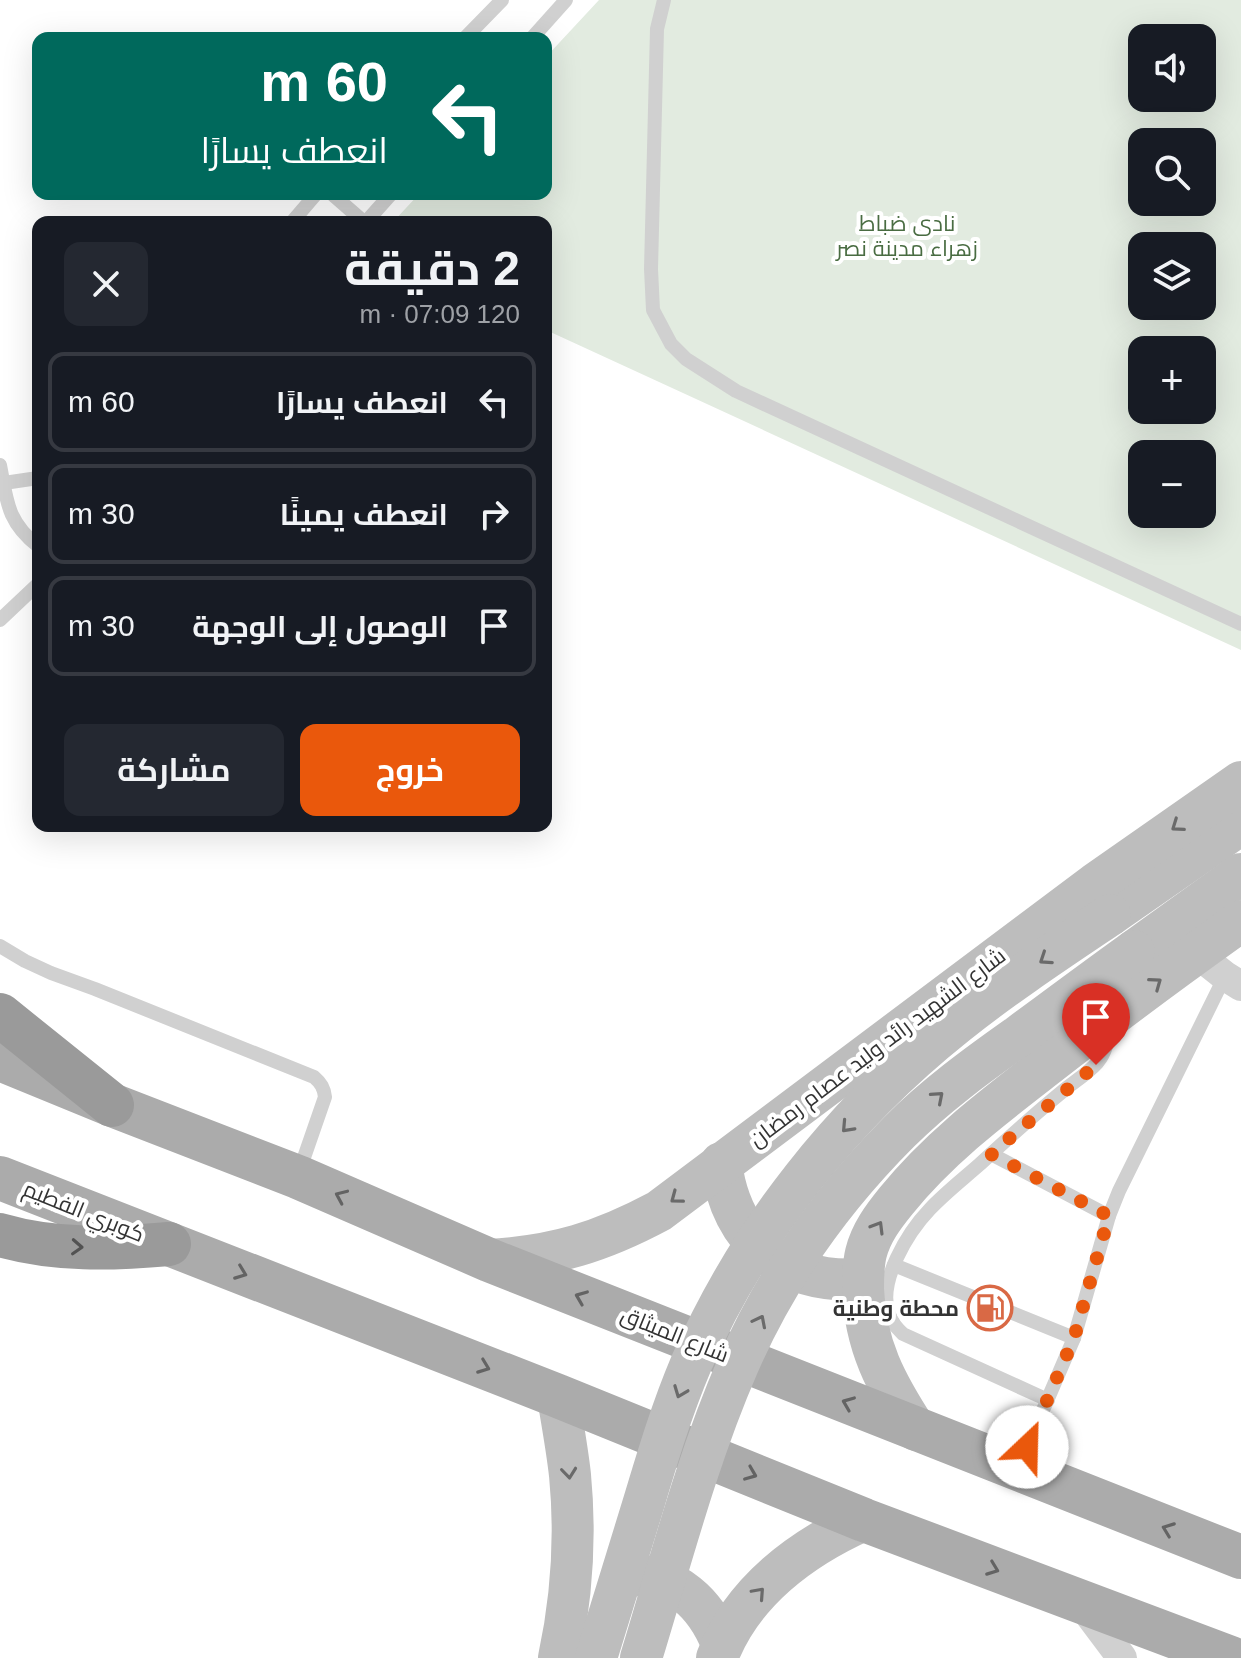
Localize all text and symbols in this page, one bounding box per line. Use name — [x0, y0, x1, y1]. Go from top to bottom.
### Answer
map controls — [1128, 24, 1216, 528]
button: sound — [1128, 24, 1216, 112]
text: 60 m — [260, 50, 388, 113]
icon: left — [416, 64, 520, 168]
button: search — [1128, 128, 1216, 216]
text: انعطف يسارًا — [201, 130, 388, 171]
park label: نادى ضباط زهراء مدينة نصر — [834, 211, 978, 261]
button: layers — [1128, 232, 1216, 320]
button: close — [64, 242, 148, 326]
text: 2 دقيقة — [344, 242, 520, 295]
text: 120 m · 07:09 — [360, 299, 520, 329]
button: + — [1128, 336, 1216, 424]
icon: left — [472, 380, 516, 424]
text: 60 m — [68, 385, 135, 418]
text: انعطف يسارًا — [276, 386, 448, 419]
button: − — [1128, 440, 1216, 528]
icon: right — [472, 492, 516, 536]
text: 30 m — [68, 497, 135, 530]
text: انعطف يمينًا — [280, 498, 448, 531]
icon: arrive — [472, 604, 516, 648]
text: 30 m — [68, 609, 135, 642]
text: الوصول إلى الوجهة — [192, 610, 448, 643]
button: مشاركة — [64, 724, 284, 816]
button: خروج — [300, 724, 520, 816]
one-way arrow — [1172, 817, 1186, 831]
street label: شارع الشهيد رائد وليد عصام رمضان — [744, 943, 1012, 1154]
one-way arrow — [1040, 949, 1054, 964]
one-way arrow — [1147, 978, 1161, 993]
pin — [1062, 983, 1130, 1065]
icon: arrive — [1074, 995, 1118, 1039]
one-way arrow — [929, 1092, 944, 1107]
one-way arrow — [843, 1117, 857, 1132]
street label: كوبري الفطيم — [18, 1176, 148, 1251]
one-way arrow — [670, 1188, 684, 1202]
one-way arrow — [335, 1189, 349, 1205]
one-way arrow — [868, 1221, 883, 1236]
one-way arrow — [71, 1239, 84, 1256]
one-way arrow — [234, 1263, 248, 1280]
fuel station icon: محطة وطنية — [966, 1284, 1014, 1332]
one-way arrow — [575, 1290, 589, 1307]
place label: محطة وطنية — [833, 1296, 959, 1322]
street label: شارع الميثاق — [617, 1302, 732, 1369]
one-way arrow — [750, 1314, 765, 1329]
one-way arrow — [476, 1357, 490, 1374]
one-way arrow — [673, 1384, 690, 1398]
one-way arrow — [842, 1396, 856, 1413]
position arrow — [985, 1405, 1069, 1489]
one-way arrow — [743, 1464, 757, 1481]
one-way arrow — [561, 1467, 578, 1480]
one-way arrow — [1162, 1522, 1176, 1539]
one-way arrow — [985, 1559, 999, 1576]
one-way arrow — [749, 1587, 763, 1602]

